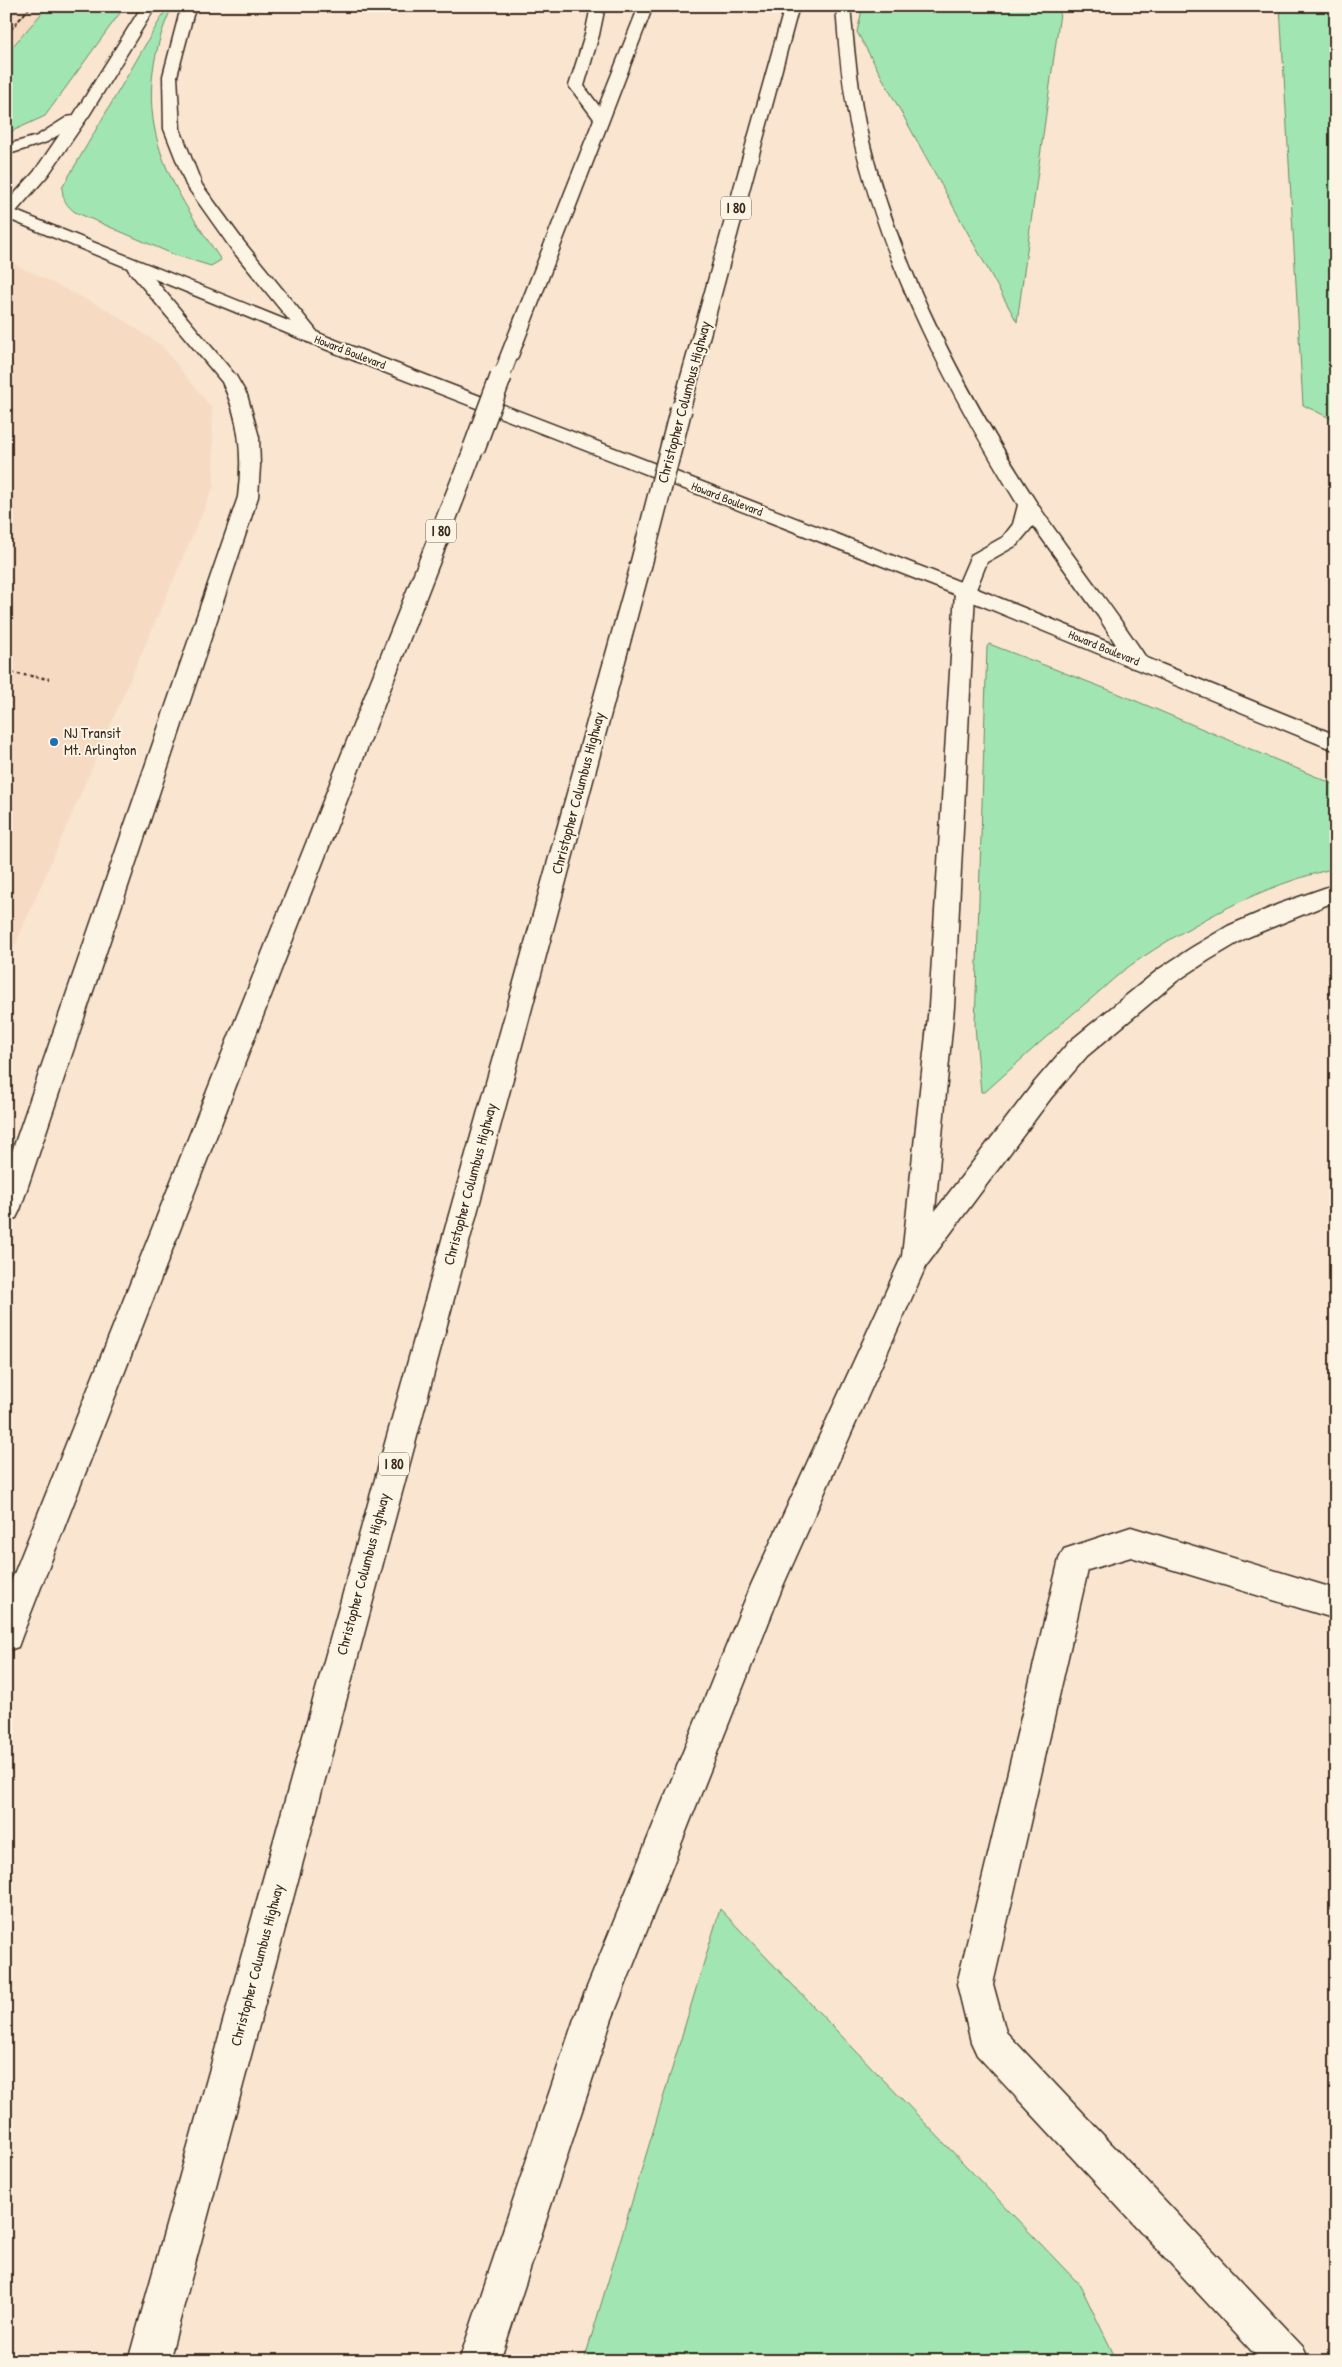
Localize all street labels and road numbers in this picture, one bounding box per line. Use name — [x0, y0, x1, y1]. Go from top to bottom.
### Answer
road number: I 80 — [721, 197, 751, 220]
street label: Christopher Columbus Highway — [652, 319, 715, 485]
street label: Howard Boulevard — [312, 330, 389, 373]
street label: Howard Boulevard — [689, 477, 766, 520]
road number: I 80 — [426, 520, 456, 542]
street label: Howard Boulevard — [1066, 626, 1143, 670]
street label: Christopher Columbus Highway — [546, 710, 609, 876]
street label: Christopher Columbus Highway — [438, 1101, 501, 1267]
road number: I 80 — [379, 1452, 409, 1476]
street label: Christopher Columbus Highway — [331, 1491, 394, 1657]
street label: Christopher Columbus Highway — [225, 1882, 288, 2048]

